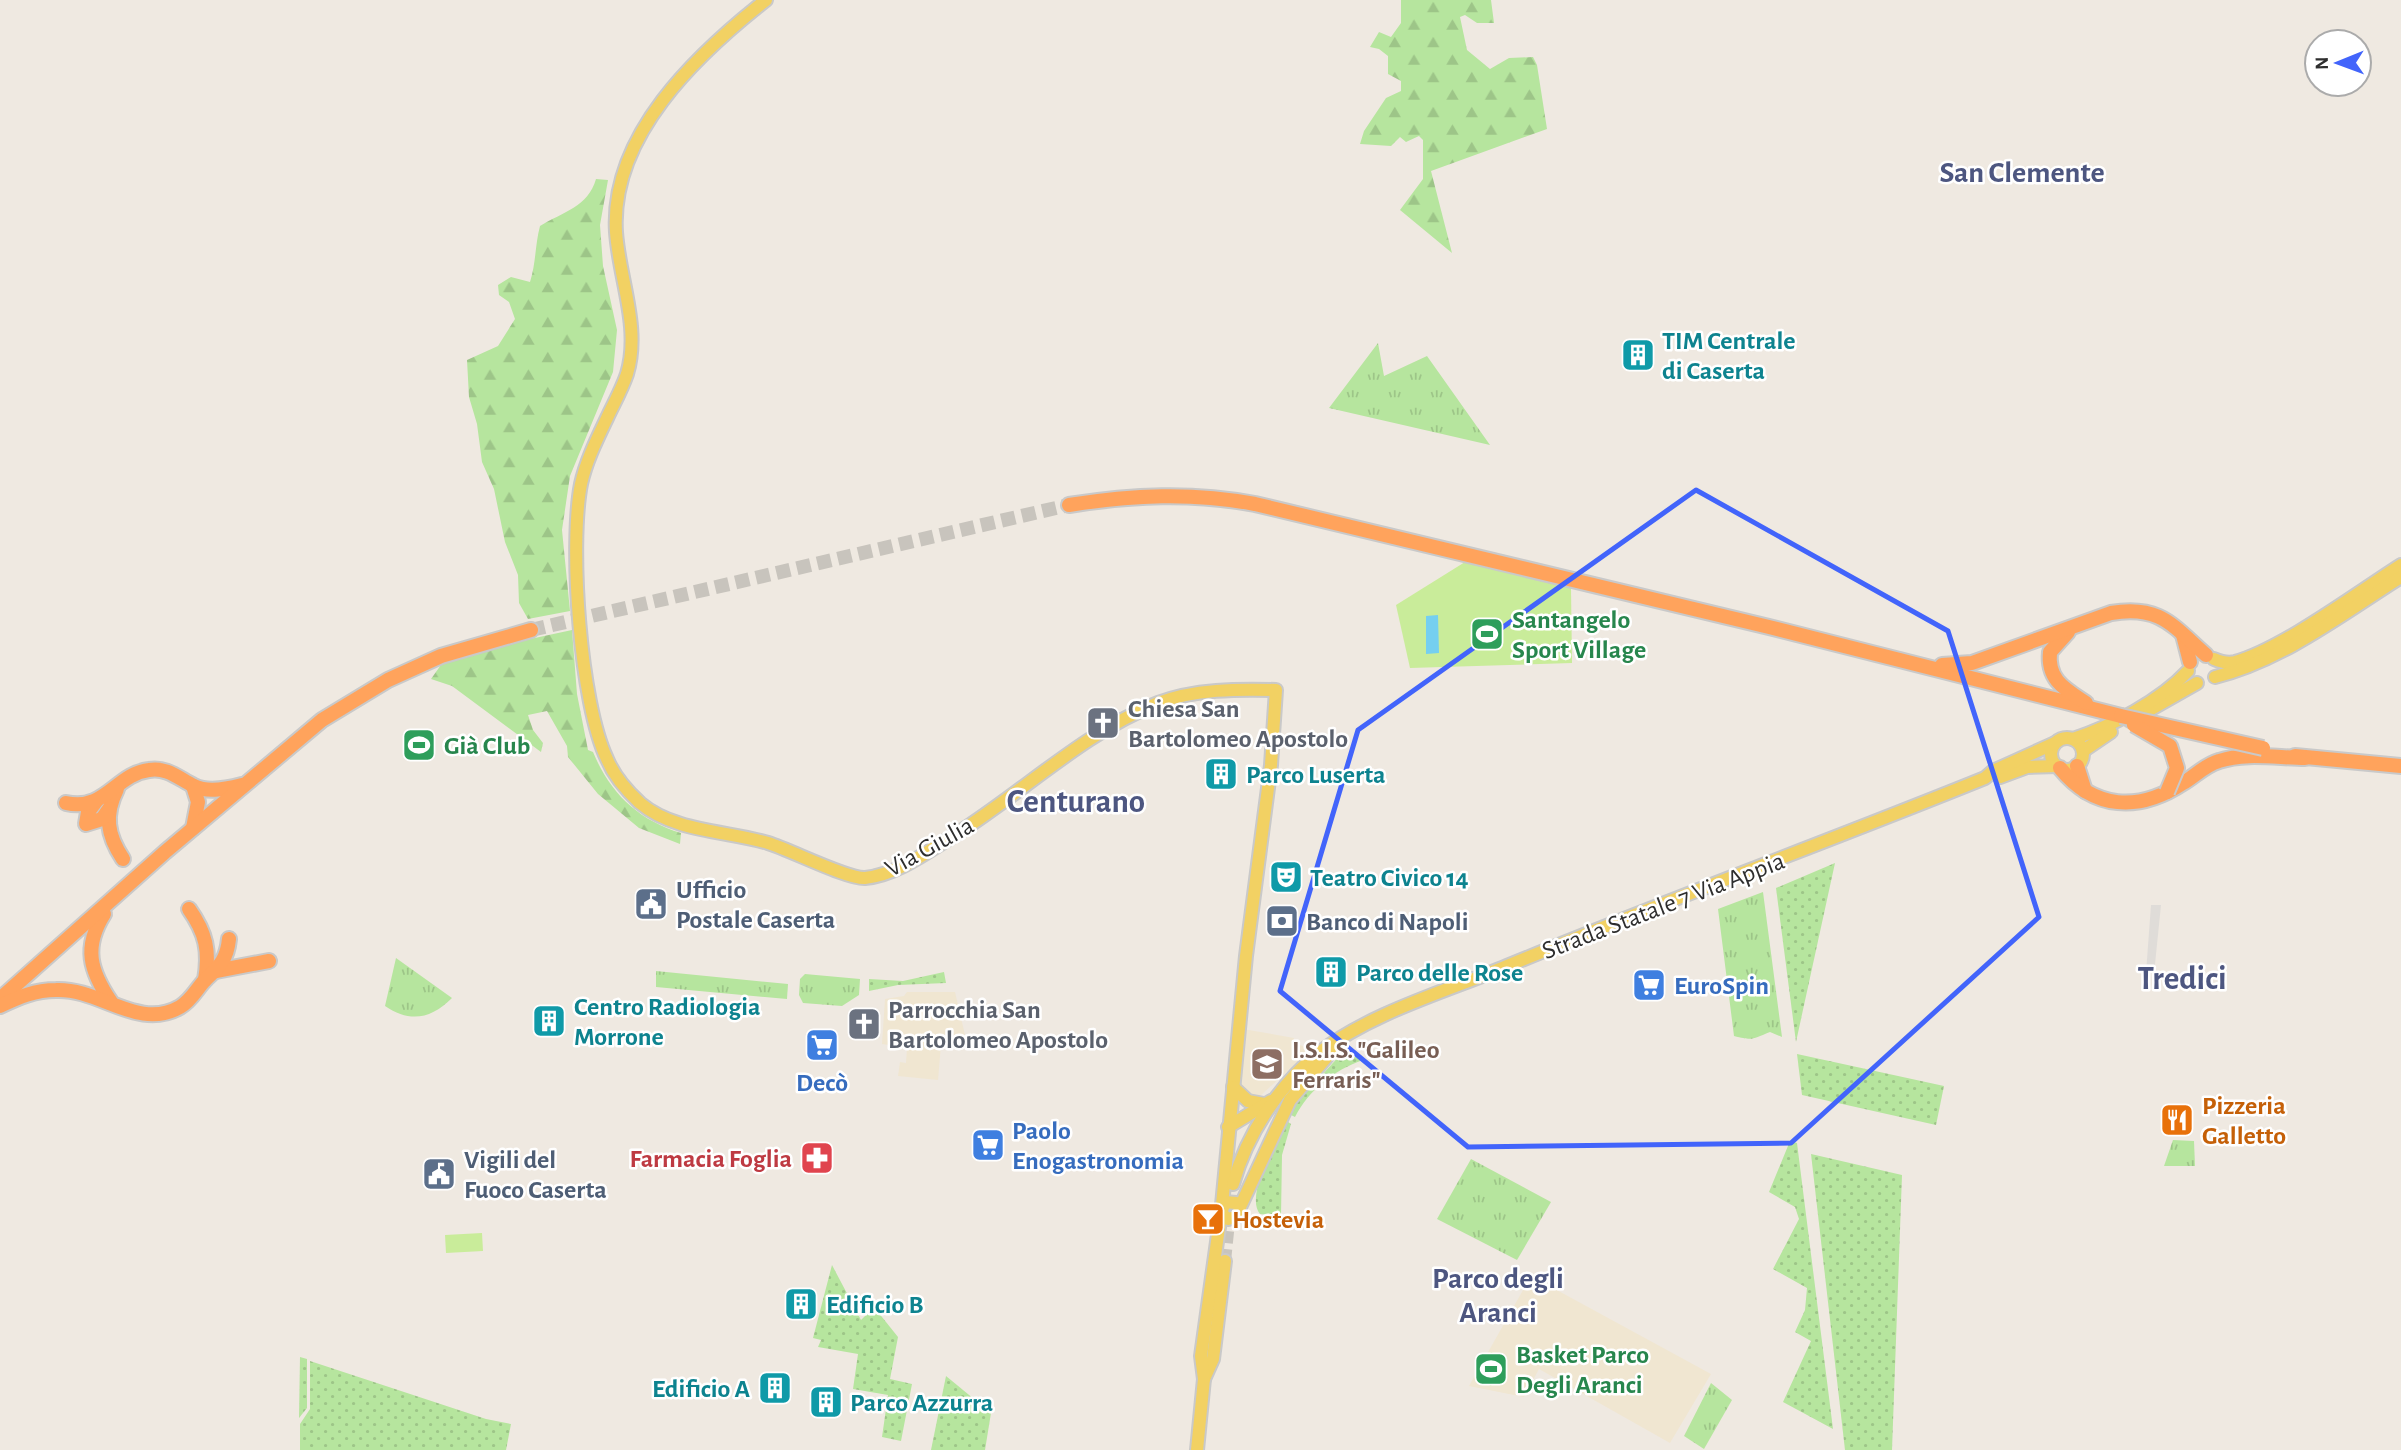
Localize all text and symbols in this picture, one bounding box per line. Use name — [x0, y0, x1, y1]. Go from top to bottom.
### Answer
north arrow — [2303, 28, 2373, 98]
text: N — [2313, 56, 2332, 70]
district label: San Clemente — [1939, 158, 2105, 188]
place label: TIM Centrale di Caserta — [1662, 328, 1796, 384]
building icon: TIM Centrale di Caserta — [1619, 336, 1657, 374]
place label: Santangelo Sport Village — [1512, 607, 1646, 663]
sports icon: Santangelo Sport Village — [1468, 615, 1506, 653]
place label: Chiesa San Bartolomeo Apostolo — [1128, 696, 1348, 752]
church icon: Chiesa San Bartolomeo Apostolo — [1084, 704, 1122, 742]
sports icon: Già Club — [400, 726, 438, 764]
place label: Già Club — [444, 733, 530, 759]
building icon: Parco Luserta — [1202, 755, 1240, 793]
place label: Parco Luserta — [1246, 762, 1386, 788]
district label: Centurano — [1007, 786, 1145, 819]
street label: Via Giulia — [881, 812, 978, 882]
street label: Strada Statale 7 Via Appia — [1538, 848, 1788, 964]
theatre icon: Teatro Civico 14 — [1267, 858, 1305, 896]
place label: Teatro Civico 14 — [1310, 865, 1469, 891]
place label: Ufficio Postale Caserta — [676, 877, 835, 933]
public building icon: Ufficio Postale Caserta — [632, 885, 670, 923]
bank icon: Banco di Napoli — [1263, 902, 1301, 940]
place label: Banco di Napoli — [1306, 909, 1468, 935]
building icon: Parco delle Rose — [1312, 953, 1350, 991]
place label: Parco delle Rose — [1356, 960, 1523, 986]
district label: Tredici — [2137, 963, 2227, 996]
supermarket icon: EuroSpin — [1630, 966, 1668, 1004]
place label: EuroSpin — [1674, 973, 1769, 999]
place label: Centro Radiologia Morrone — [574, 994, 761, 1050]
place label: Parrocchia San Bartolomeo Apostolo — [888, 997, 1108, 1053]
building icon: Centro Radiologia Morrone — [530, 1002, 568, 1040]
church icon: Parrocchia San Bartolomeo Apostolo — [845, 1005, 883, 1043]
supermarket icon: Decò — [803, 1026, 841, 1064]
place label: I.S.I.S. "Galileo Ferraris" — [1292, 1037, 1440, 1093]
school or university icon: I.S.I.S. "Galileo Ferraris" — [1248, 1045, 1286, 1083]
place label: Decò — [796, 1070, 848, 1096]
place label: Pizzeria Galletto — [2202, 1093, 2286, 1149]
restaurant icon: Pizzeria Galletto — [2158, 1101, 2196, 1139]
place label: Paolo Enogastronomia — [1012, 1118, 1184, 1174]
supermarket icon: Paolo Enogastronomia — [969, 1126, 1007, 1164]
pharmacy icon: Farmacia Foglia — [798, 1139, 836, 1177]
place label: Farmacia Foglia — [630, 1146, 792, 1172]
place label: Vigili del Fuoco Caserta — [464, 1147, 607, 1203]
public building icon: Vigili del Fuoco Caserta — [420, 1155, 458, 1193]
bar icon: Hostevia — [1189, 1200, 1227, 1238]
place label: Hostevia — [1232, 1207, 1324, 1233]
district label: Parco degli Aranci — [1432, 1264, 1564, 1328]
building icon: Edificio B — [782, 1285, 820, 1323]
place label: Edificio B — [826, 1292, 923, 1318]
place label: Basket Parco Degli Aranci — [1516, 1342, 1649, 1398]
sports icon: Basket Parco Degli Aranci — [1472, 1350, 1510, 1388]
building icon: Edificio A — [756, 1369, 794, 1407]
place label: Edificio A — [652, 1376, 750, 1402]
building icon: Parco Azzurra — [807, 1383, 845, 1421]
place label: Parco Azzurra — [850, 1390, 993, 1416]

